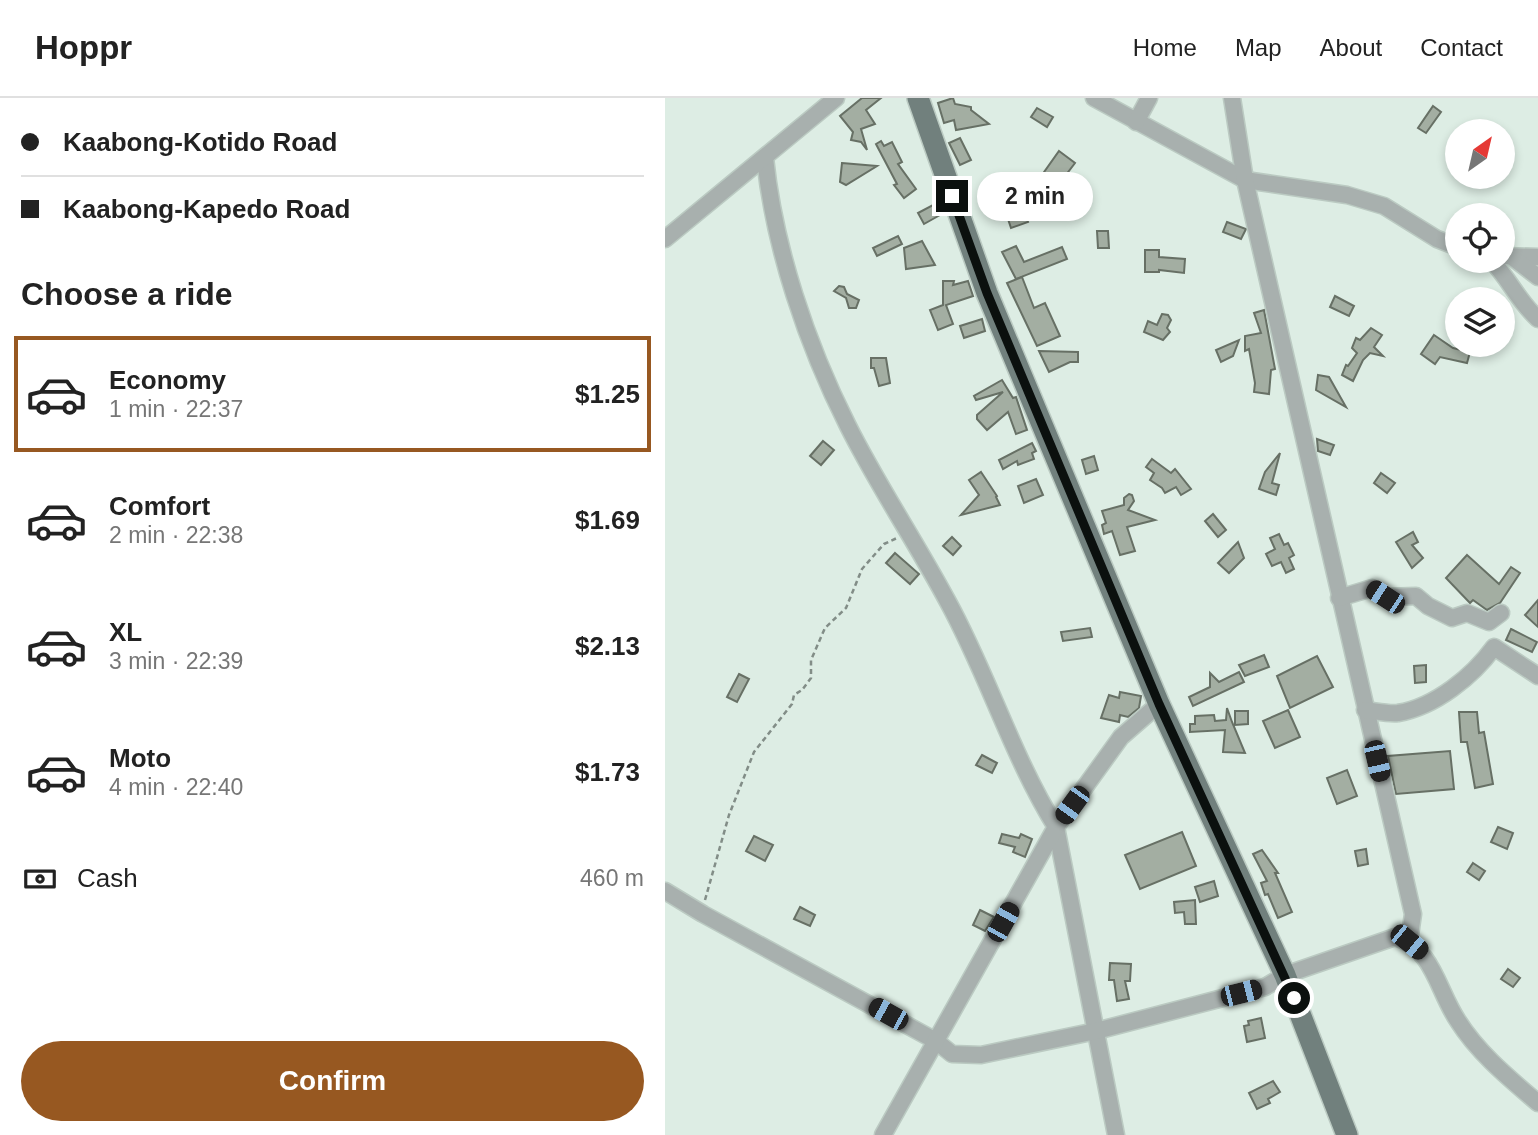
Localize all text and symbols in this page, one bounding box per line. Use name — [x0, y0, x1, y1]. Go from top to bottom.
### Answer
text: Hoppr — [35, 29, 132, 66]
text: Home — [1133, 34, 1197, 61]
text: Map — [1235, 34, 1282, 61]
text: About — [1320, 34, 1382, 61]
text: Contact — [1420, 34, 1503, 61]
north arrow — [1445, 119, 1515, 189]
map controls — [1445, 119, 1515, 357]
text: Kaabong-Kotido Road — [63, 127, 337, 157]
callout: 2 min — [977, 172, 1092, 220]
route end — [936, 180, 968, 212]
text: 2 min — [1005, 183, 1065, 209]
text: Kaabong-Kapedo Road — [63, 194, 350, 224]
button: locate — [1445, 203, 1515, 273]
text: Choose a ride — [21, 276, 233, 312]
button: layers — [1445, 287, 1515, 357]
icon: car — [25, 363, 88, 426]
text: Economy — [109, 365, 226, 395]
text: $1.25 — [575, 379, 640, 409]
text: 1 min · 22:37 — [109, 396, 243, 422]
icon: car — [25, 489, 88, 552]
text: Comfort — [109, 491, 210, 521]
text: $1.69 — [575, 505, 640, 535]
text: 2 min · 22:38 — [109, 522, 243, 548]
car — [1362, 577, 1409, 617]
icon: car — [25, 615, 88, 678]
text: XL — [109, 617, 142, 647]
text: $2.13 — [575, 631, 640, 661]
text: 3 min · 22:39 — [109, 648, 243, 674]
car — [1363, 738, 1392, 784]
icon: car — [25, 741, 88, 804]
text: Moto — [109, 743, 171, 773]
text: $1.73 — [575, 757, 640, 787]
text: 4 min · 22:40 — [109, 774, 243, 800]
car — [1052, 782, 1093, 828]
icon: cash — [21, 860, 59, 898]
text: Cash — [77, 863, 138, 893]
text: 460 m — [580, 865, 644, 891]
car — [984, 899, 1023, 945]
car — [1387, 921, 1432, 963]
car — [1219, 978, 1264, 1008]
route start — [1278, 982, 1310, 1014]
car — [865, 995, 912, 1033]
button: Confirm — [21, 1041, 644, 1121]

